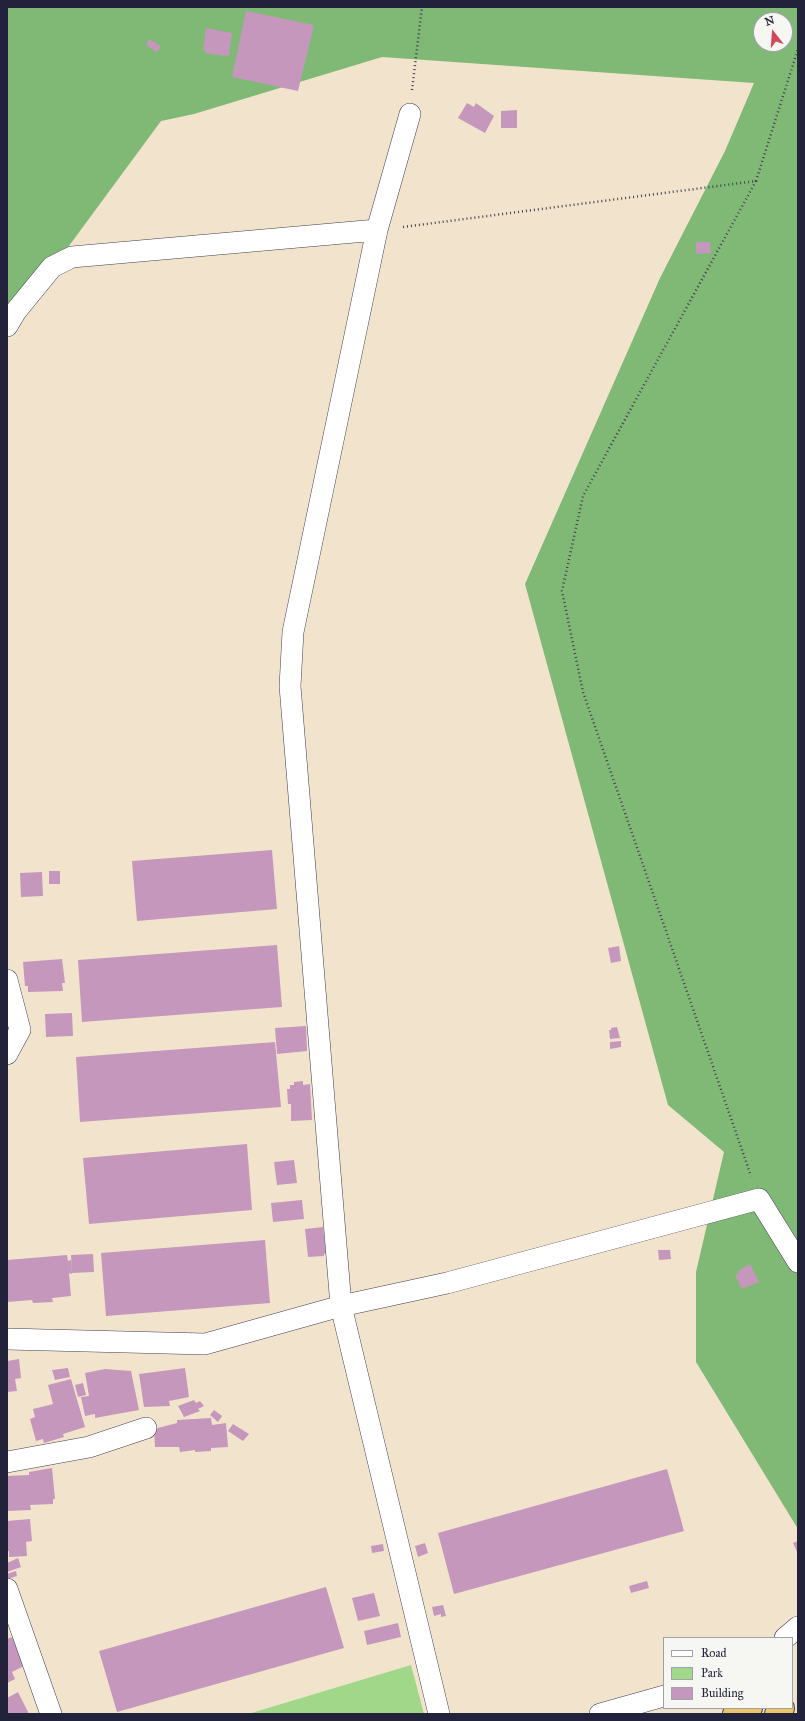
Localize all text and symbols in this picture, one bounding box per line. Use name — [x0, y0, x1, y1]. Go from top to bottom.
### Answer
north arrow — [753, 12, 793, 52]
text: N — [763, 13, 776, 29]
legend — [663, 1637, 793, 1709]
text: Road — [701, 1646, 727, 1660]
text: Park — [701, 1666, 723, 1680]
text: Building — [701, 1686, 743, 1700]

